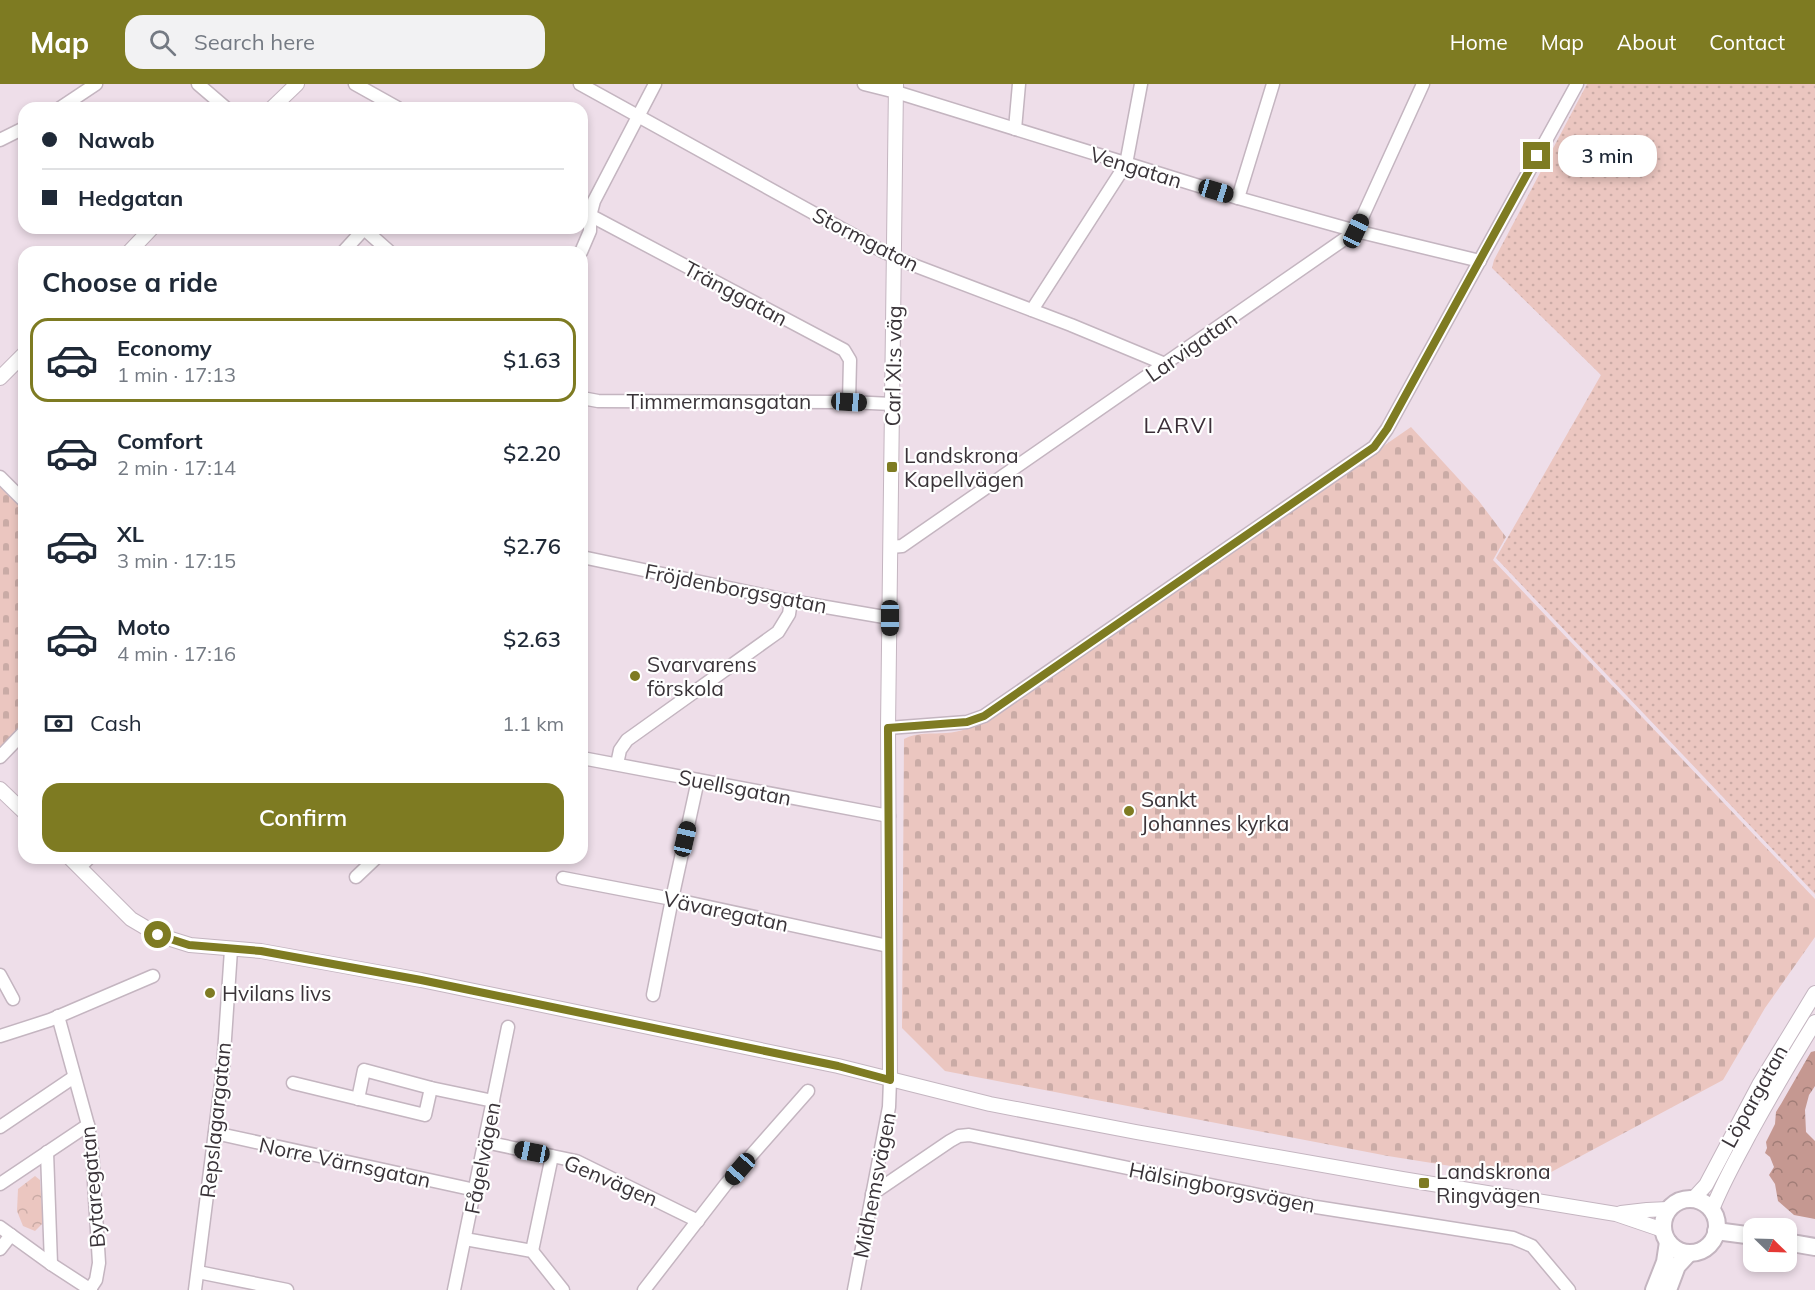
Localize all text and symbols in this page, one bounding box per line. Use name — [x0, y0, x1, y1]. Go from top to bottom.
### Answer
search box — [125, 15, 545, 69]
text: Map — [30, 25, 89, 60]
icon: search — [146, 26, 179, 59]
text: Search here — [194, 28, 315, 56]
text: Home — [1450, 29, 1508, 55]
text: Map — [1541, 29, 1584, 55]
text: About — [1617, 29, 1676, 55]
text: Contact — [1709, 29, 1785, 55]
text: Nawab — [78, 126, 155, 154]
callout: 3 min — [1558, 135, 1657, 177]
street label: Vengatan — [1087, 141, 1185, 193]
route end — [1523, 142, 1550, 169]
text: 3 min — [1582, 143, 1633, 168]
car — [1196, 177, 1236, 205]
text: Hedgatan — [78, 184, 183, 212]
street label: Stormgatan — [808, 201, 924, 277]
car — [1340, 211, 1372, 251]
street label: Tränggatan — [680, 255, 792, 331]
text: Choose a ride — [42, 265, 218, 299]
street label: Carl XI:s väg — [879, 305, 907, 427]
street label: Larvigatan — [1140, 305, 1242, 387]
icon: car — [45, 333, 99, 387]
text: Economy — [117, 334, 212, 362]
text: $1.63 — [503, 346, 561, 374]
text: 1 min · 17:13 — [117, 362, 236, 387]
street label: Timmermansgatan — [627, 388, 811, 414]
car — [831, 392, 867, 412]
district label: LARVI — [1143, 411, 1215, 439]
icon: car — [45, 426, 99, 480]
text: Comfort — [117, 427, 203, 455]
text: $2.20 — [503, 439, 561, 467]
place label: Landskrona Kapellvägen — [904, 442, 1024, 492]
text: 2 min · 17:14 — [117, 455, 236, 480]
marker: Landskrona Kapellvägen — [885, 460, 899, 474]
icon: car — [45, 519, 99, 573]
text: XL — [117, 520, 144, 548]
text: $2.76 — [503, 532, 561, 560]
text: 3 min · 17:15 — [117, 548, 236, 573]
street label: Fröjdenborgsgatan — [643, 558, 829, 618]
car — [881, 600, 899, 636]
icon: car — [45, 612, 99, 666]
text: Moto — [117, 613, 170, 641]
text: $2.63 — [503, 625, 561, 653]
text: 4 min · 17:16 — [117, 641, 236, 666]
place label: Svarvarens förskola — [647, 651, 757, 701]
marker: Svarvarens förskola — [628, 669, 642, 683]
icon: cash — [42, 707, 75, 740]
text: Cash — [90, 709, 142, 737]
text: 1.1 km — [502, 711, 564, 736]
street label: Suellsgatan — [676, 763, 794, 811]
button: Confirm — [42, 783, 564, 852]
place label: Sankt Johannes kyrka — [1141, 786, 1289, 836]
marker: Sankt Johannes kyrka — [1122, 804, 1136, 818]
car — [672, 819, 698, 859]
street label: Vävaregatan — [661, 885, 791, 937]
route start — [144, 921, 171, 948]
place label: Hvilans livs — [222, 980, 331, 1006]
marker: Hvilans livs — [203, 986, 217, 1000]
street label: Löpargatan — [1715, 1040, 1793, 1152]
street label: Repslagargatan — [194, 1041, 236, 1199]
street label: Fågelvägen — [458, 1100, 506, 1216]
street label: Midhemsvägen — [847, 1110, 901, 1260]
street label: Bytaregatan — [74, 1125, 110, 1249]
street label: Norre Värnsgatan — [257, 1131, 433, 1193]
car — [513, 1140, 551, 1164]
street label: Genvägen — [560, 1149, 662, 1211]
car — [721, 1150, 759, 1188]
street label: Hälsingborgsvägen — [1127, 1156, 1317, 1218]
place label: Landskrona Ringvägen — [1436, 1158, 1551, 1208]
marker: Landskrona Ringvägen — [1417, 1176, 1431, 1190]
north arrow — [1743, 1218, 1797, 1272]
map controls — [1743, 1218, 1797, 1272]

